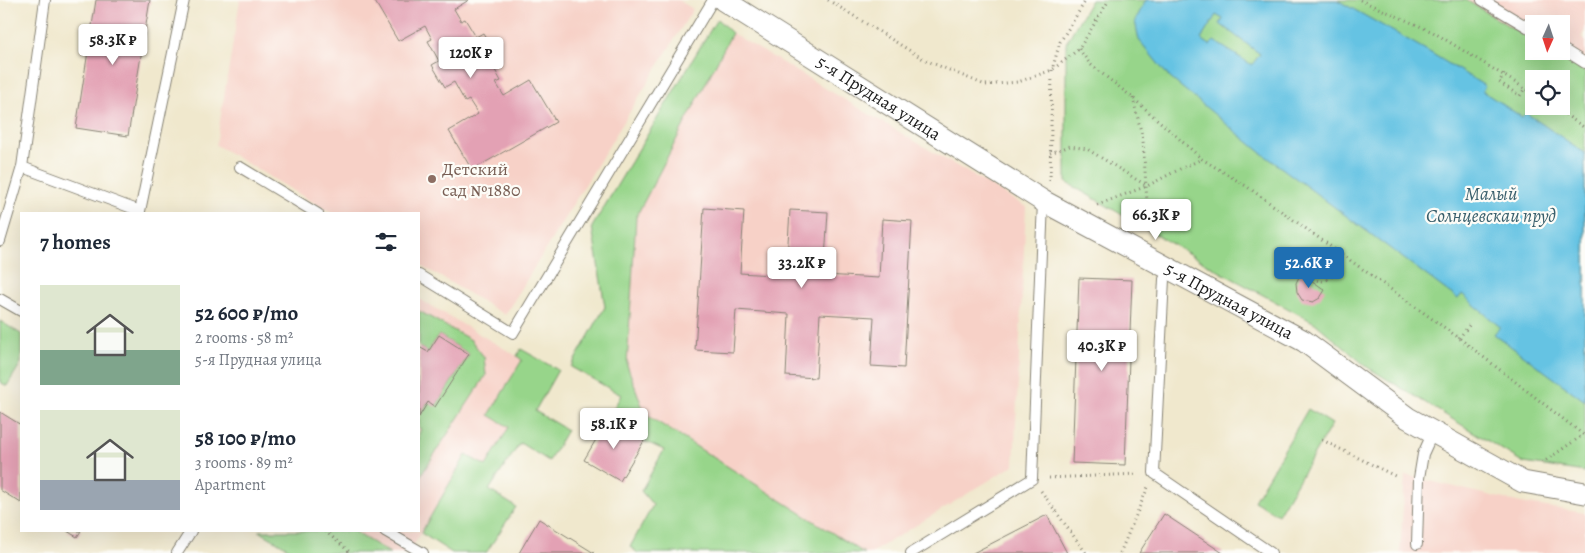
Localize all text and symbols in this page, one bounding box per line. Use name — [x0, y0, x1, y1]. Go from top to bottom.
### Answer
north arrow — [1525, 15, 1570, 60]
map controls — [1525, 15, 1570, 115]
pin: 58.3K ₽ — [67, 23, 159, 66]
text: 58.3K ₽ — [89, 29, 137, 51]
pin: 120K ₽ — [430, 36, 512, 79]
text: 120K ₽ — [450, 42, 492, 64]
street label: 5-я Прудная улица — [812, 50, 946, 146]
button: locate — [1525, 70, 1570, 115]
place label: Детский сад №1880 — [442, 157, 521, 202]
marker: Детский сад №1880 — [426, 173, 438, 185]
water label: Малый Солнцевскаи пруд — [1426, 181, 1556, 229]
pin: 66.3K ₽ — [1110, 198, 1202, 241]
text: 66.3K ₽ — [1132, 204, 1180, 226]
text: 7 homes — [40, 228, 111, 256]
icon: filters — [372, 228, 400, 256]
pin: 33.2K ₽ — [756, 246, 848, 289]
pin: 52.6K ₽ — [1263, 246, 1355, 289]
text: 33.2K ₽ — [778, 252, 826, 274]
text: 52.6K ₽ — [1285, 252, 1333, 274]
street label: 5-я Прудная улица — [1161, 257, 1298, 345]
text: 52 600 ₽/mo — [195, 299, 298, 327]
icon: home — [80, 305, 140, 365]
text: 2 rooms · 58 m² — [195, 327, 293, 349]
pin: 40.3K ₽ — [1056, 330, 1148, 372]
text: 40.3K ₽ — [1078, 335, 1126, 357]
text: 5-я Прудная улица — [195, 349, 322, 371]
pin: 58.1K ₽ — [568, 408, 660, 450]
text: 58.1K ₽ — [591, 413, 637, 435]
text: 58 100 ₽/mo — [195, 424, 296, 452]
icon: home — [80, 430, 140, 490]
text: 3 rooms · 89 m² — [195, 452, 293, 474]
text: Apartment — [195, 474, 266, 496]

